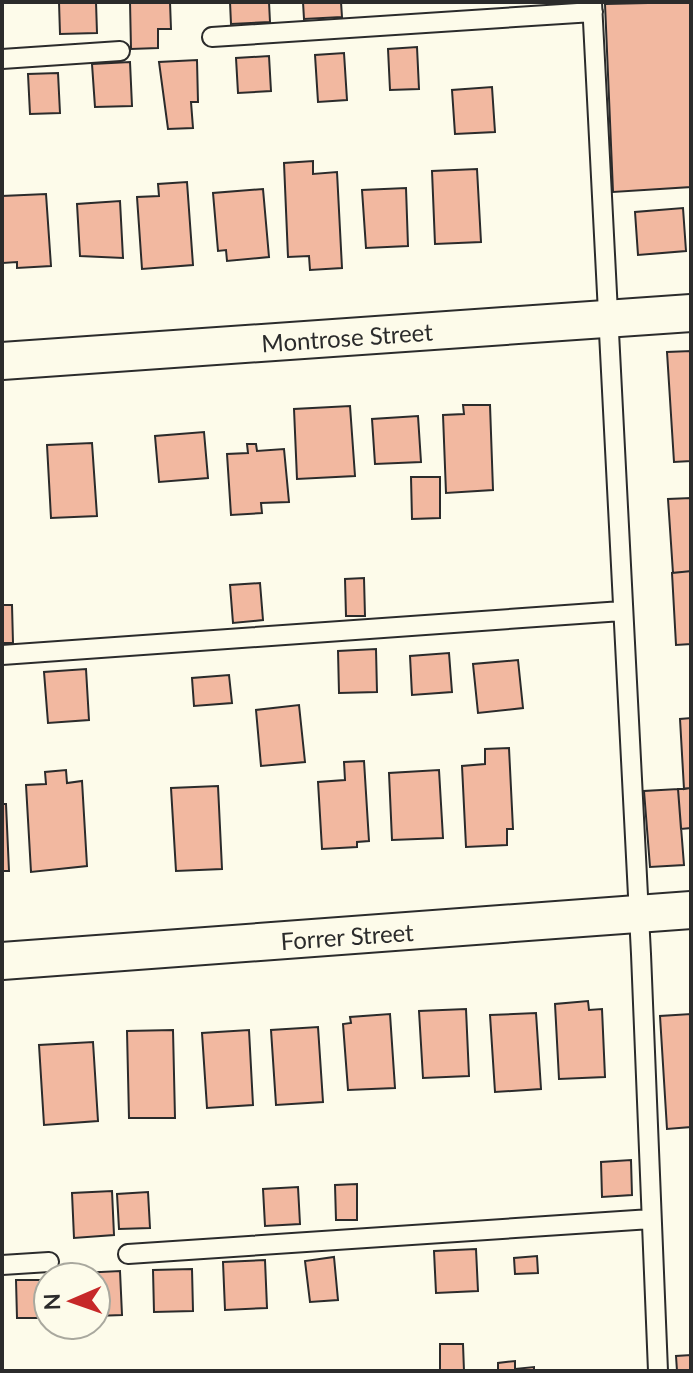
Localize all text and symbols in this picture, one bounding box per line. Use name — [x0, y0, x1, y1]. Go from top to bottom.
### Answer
street label: Montrose Street — [260, 317, 434, 357]
street label: Forrer Street — [279, 917, 415, 955]
north arrow — [32, 1261, 112, 1341]
text: N — [38, 1293, 65, 1311]

